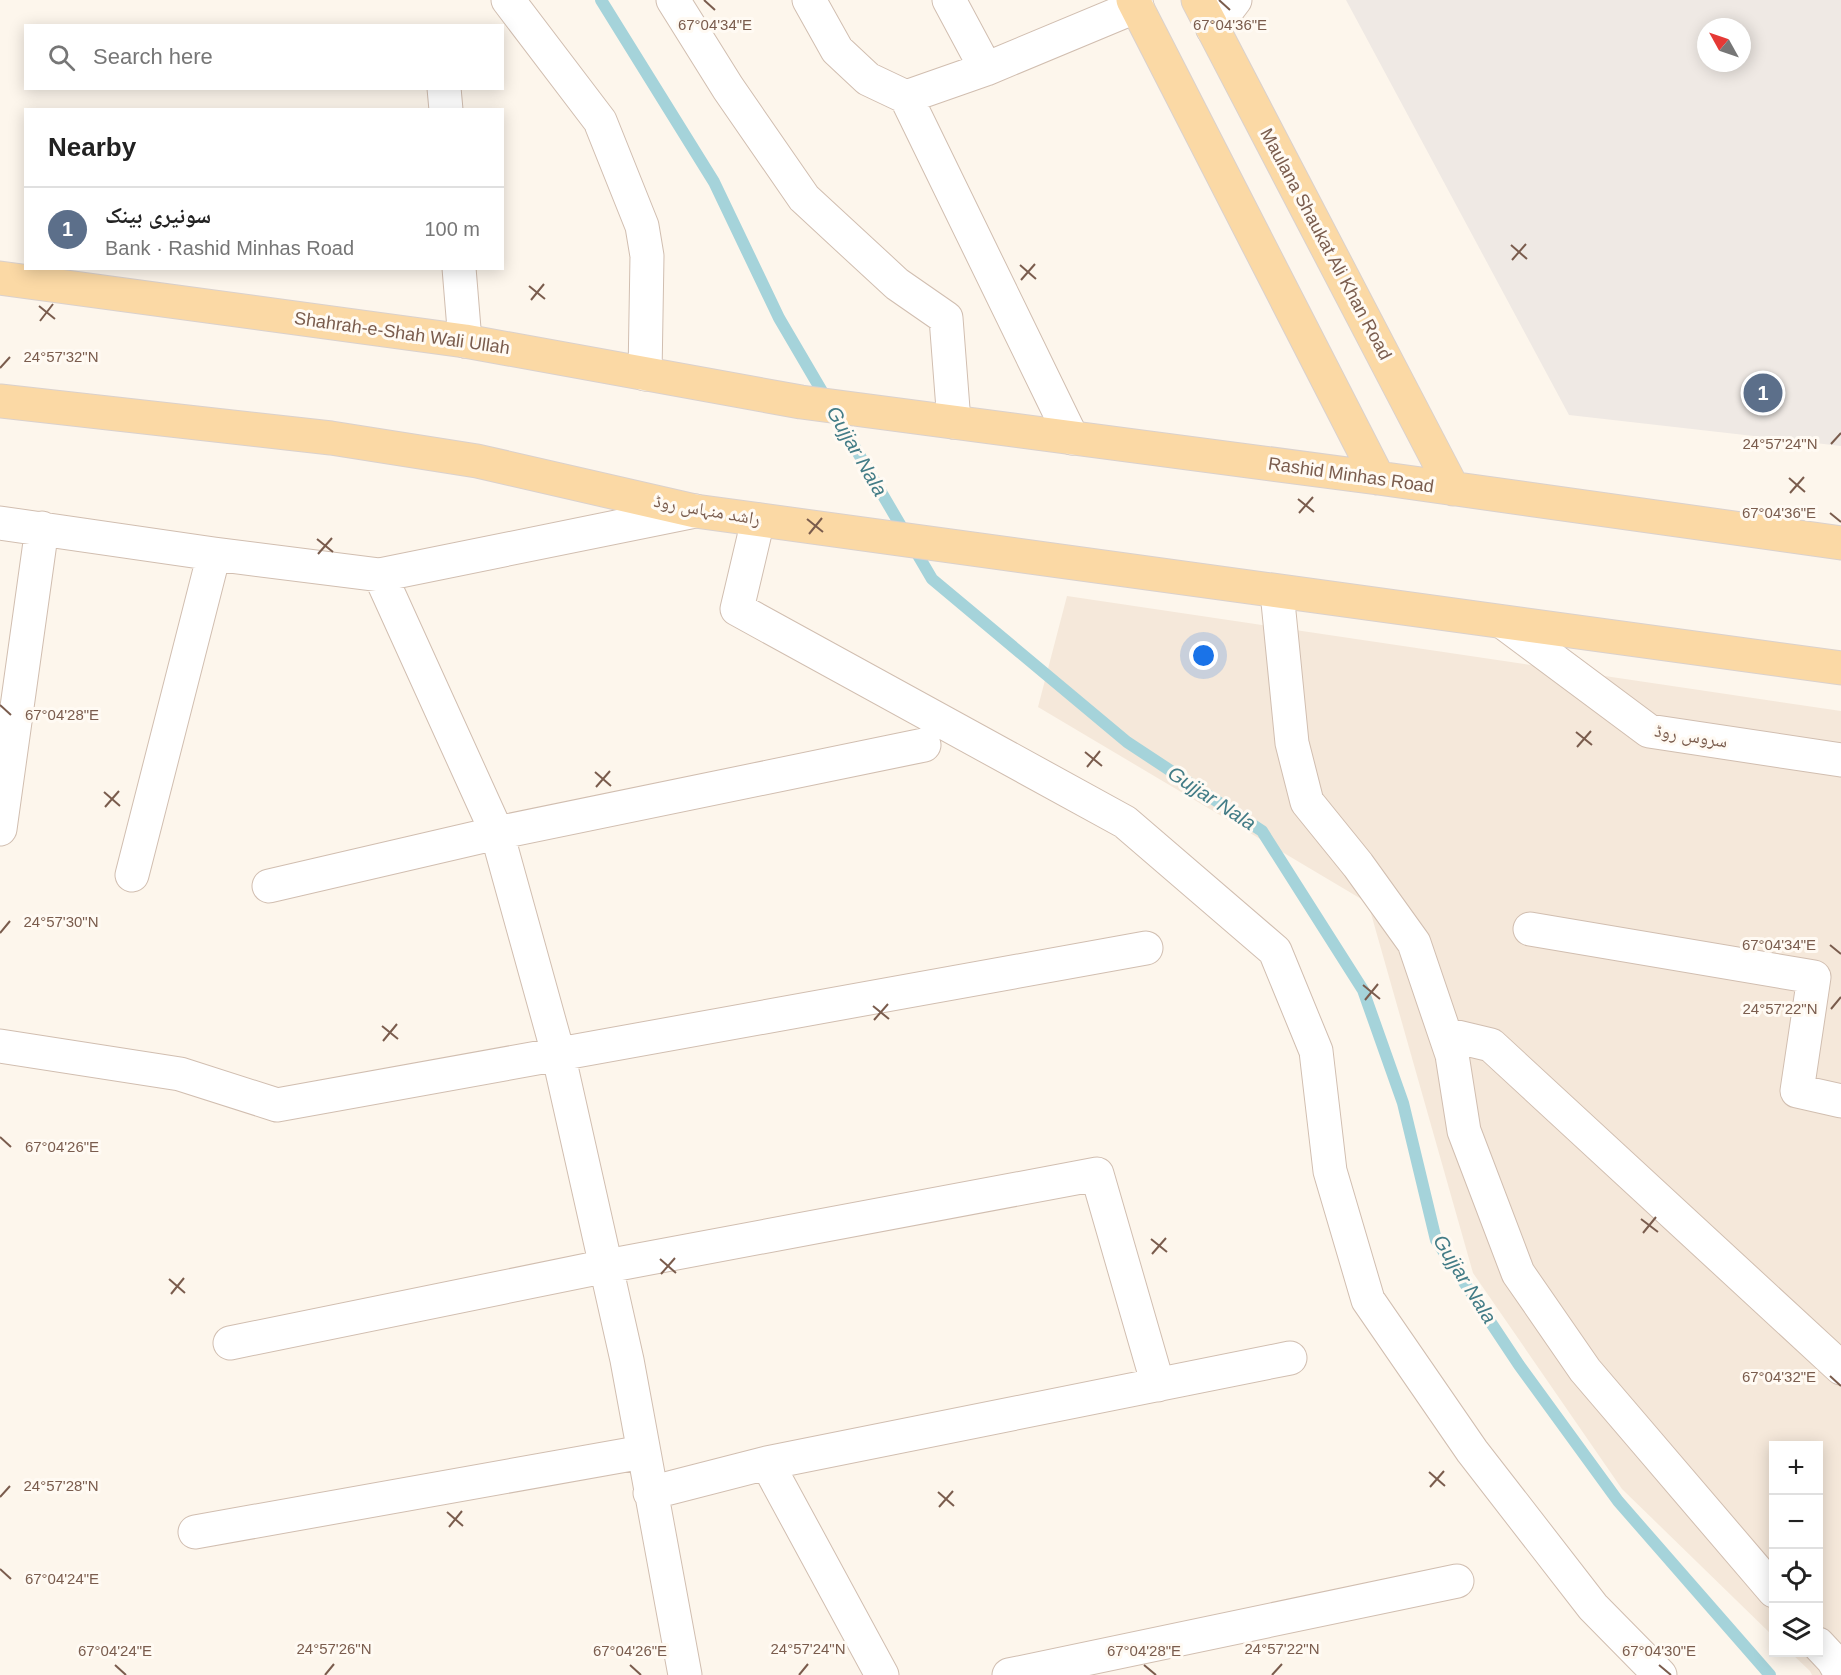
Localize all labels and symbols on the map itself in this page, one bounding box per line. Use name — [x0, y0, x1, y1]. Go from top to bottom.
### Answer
text: 67°04'34"E — [678, 16, 752, 33]
text: 67°04'36"E — [1193, 16, 1267, 33]
north arrow — [1697, 18, 1751, 72]
street label: Maulana Shaukat Ali Khan Road — [1256, 125, 1396, 363]
street label: Shahrah-e-Shah Wali Ullah — [293, 308, 511, 358]
text: 24°57'32"N — [23, 348, 99, 365]
pin: 1 — [1744, 370, 1782, 416]
water label: Gujjar Nala — [822, 402, 892, 500]
text: 24°57'24"N — [1742, 435, 1818, 452]
street label: Rashid Minhas Road — [1267, 453, 1435, 497]
street label: راشد منہاس روڈ — [652, 491, 762, 530]
text: 67°04'36"E — [1742, 504, 1816, 521]
your location — [1189, 641, 1218, 670]
text: 67°04'28"E — [25, 706, 99, 723]
street label: سروس روڈ — [1653, 720, 1729, 753]
water label: Gujjar Nala — [1164, 762, 1260, 834]
text: 24°57'30"N — [23, 913, 99, 930]
text: 67°04'34"E — [1742, 936, 1816, 953]
text: 24°57'22"N — [1742, 1000, 1818, 1017]
text: 67°04'26"E — [25, 1138, 99, 1155]
water label: Gujjar Nala — [1429, 1231, 1501, 1327]
text: 67°04'32"E — [1742, 1368, 1816, 1385]
text: 24°57'28"N — [23, 1477, 99, 1494]
text: 67°04'24"E — [25, 1570, 99, 1587]
text: 24°57'26"N — [296, 1640, 372, 1657]
text: 24°57'24"N — [770, 1640, 846, 1657]
text: 24°57'22"N — [1244, 1640, 1320, 1657]
text: 67°04'24"E — [78, 1642, 152, 1659]
text: 67°04'26"E — [593, 1642, 667, 1659]
text: 67°04'28"E — [1107, 1642, 1181, 1659]
text: 67°04'30"E — [1622, 1642, 1696, 1659]

